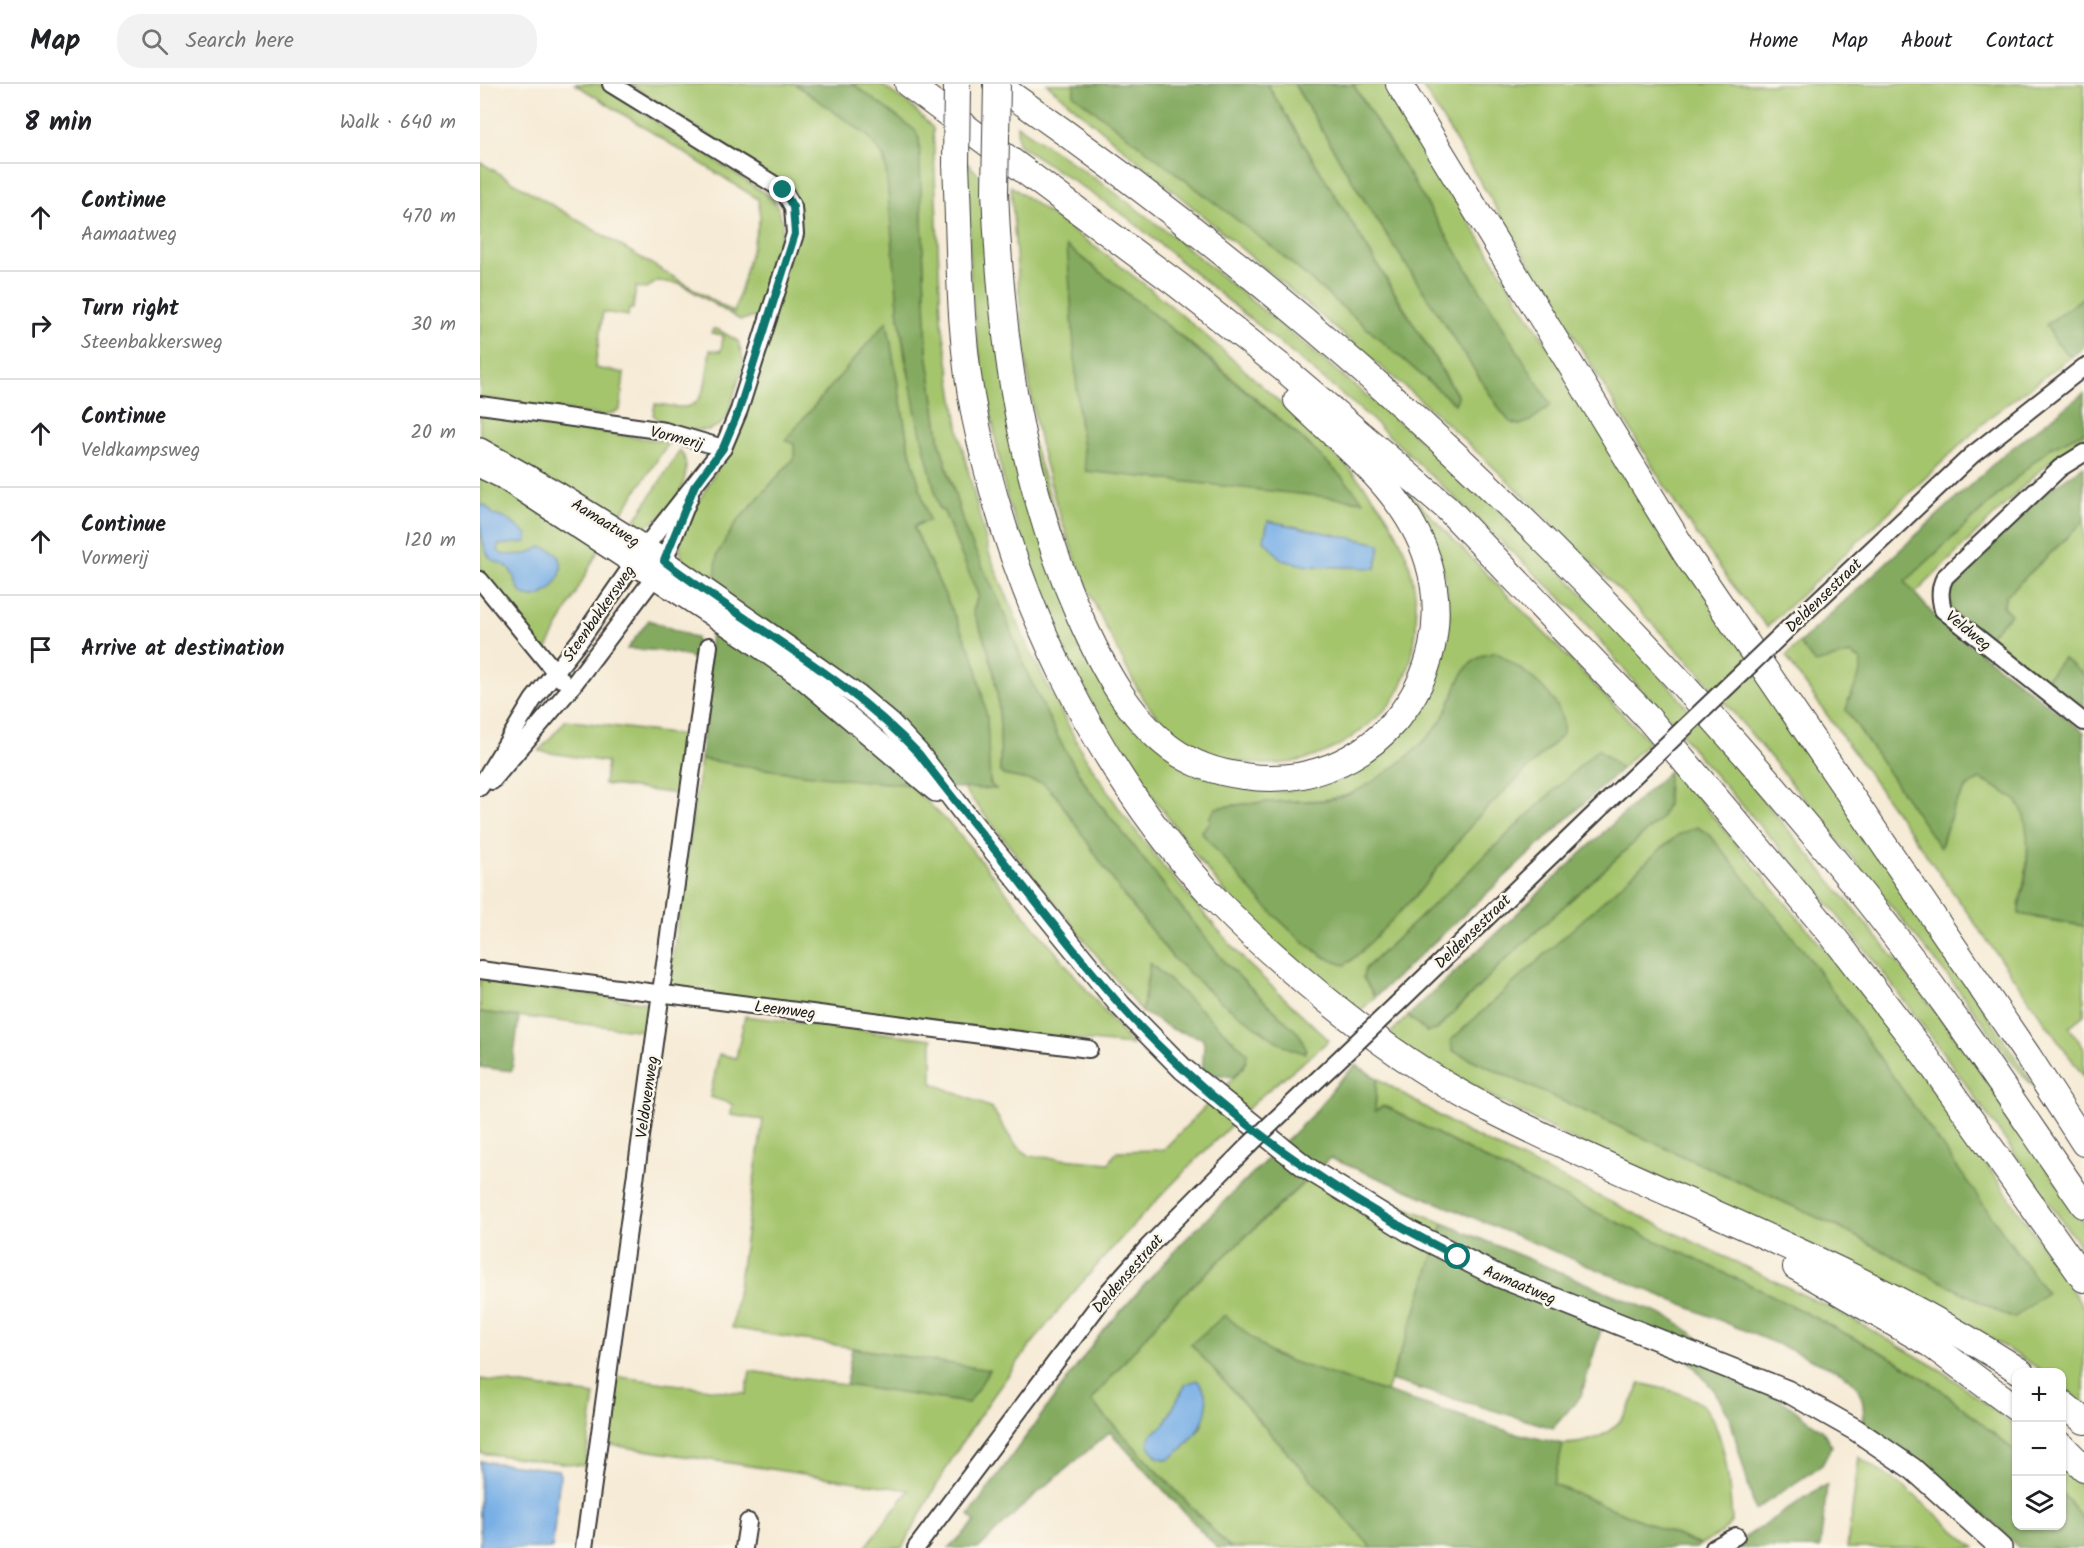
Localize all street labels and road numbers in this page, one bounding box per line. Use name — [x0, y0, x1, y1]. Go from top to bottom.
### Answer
street label: Vormerij — [647, 420, 707, 457]
street label: Aamaatweg — [566, 492, 644, 554]
street label: Deldensestraat — [1780, 552, 1869, 639]
street label: Steenbakkersweg — [556, 560, 642, 667]
street label: Veldweg — [1940, 605, 1997, 658]
street label: Deldensestraat — [1429, 888, 1518, 975]
street label: Leemweg — [753, 994, 817, 1027]
street label: Veldovenweg — [629, 1054, 666, 1140]
street label: Deldensestraat — [1086, 1228, 1170, 1319]
street label: Aamaatweg — [1479, 1259, 1560, 1312]

